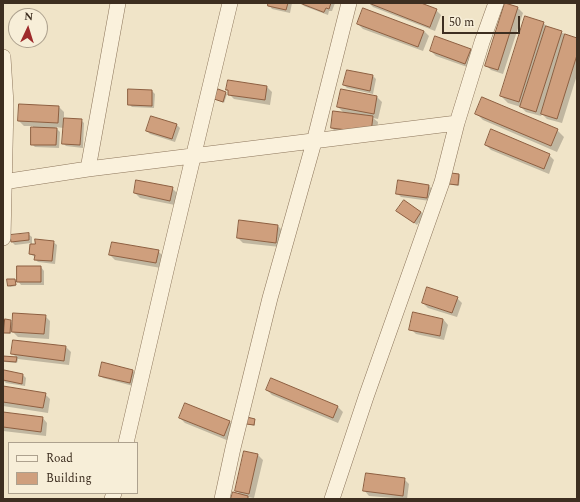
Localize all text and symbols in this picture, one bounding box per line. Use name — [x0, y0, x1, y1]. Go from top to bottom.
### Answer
north arrow — [8, 8, 48, 48]
text: N — [24, 8, 34, 25]
scale bar — [444, 8, 522, 34]
text: 50 m — [449, 13, 474, 32]
legend — [8, 442, 138, 494]
text: Road — [46, 449, 73, 468]
text: Building — [46, 469, 92, 488]

